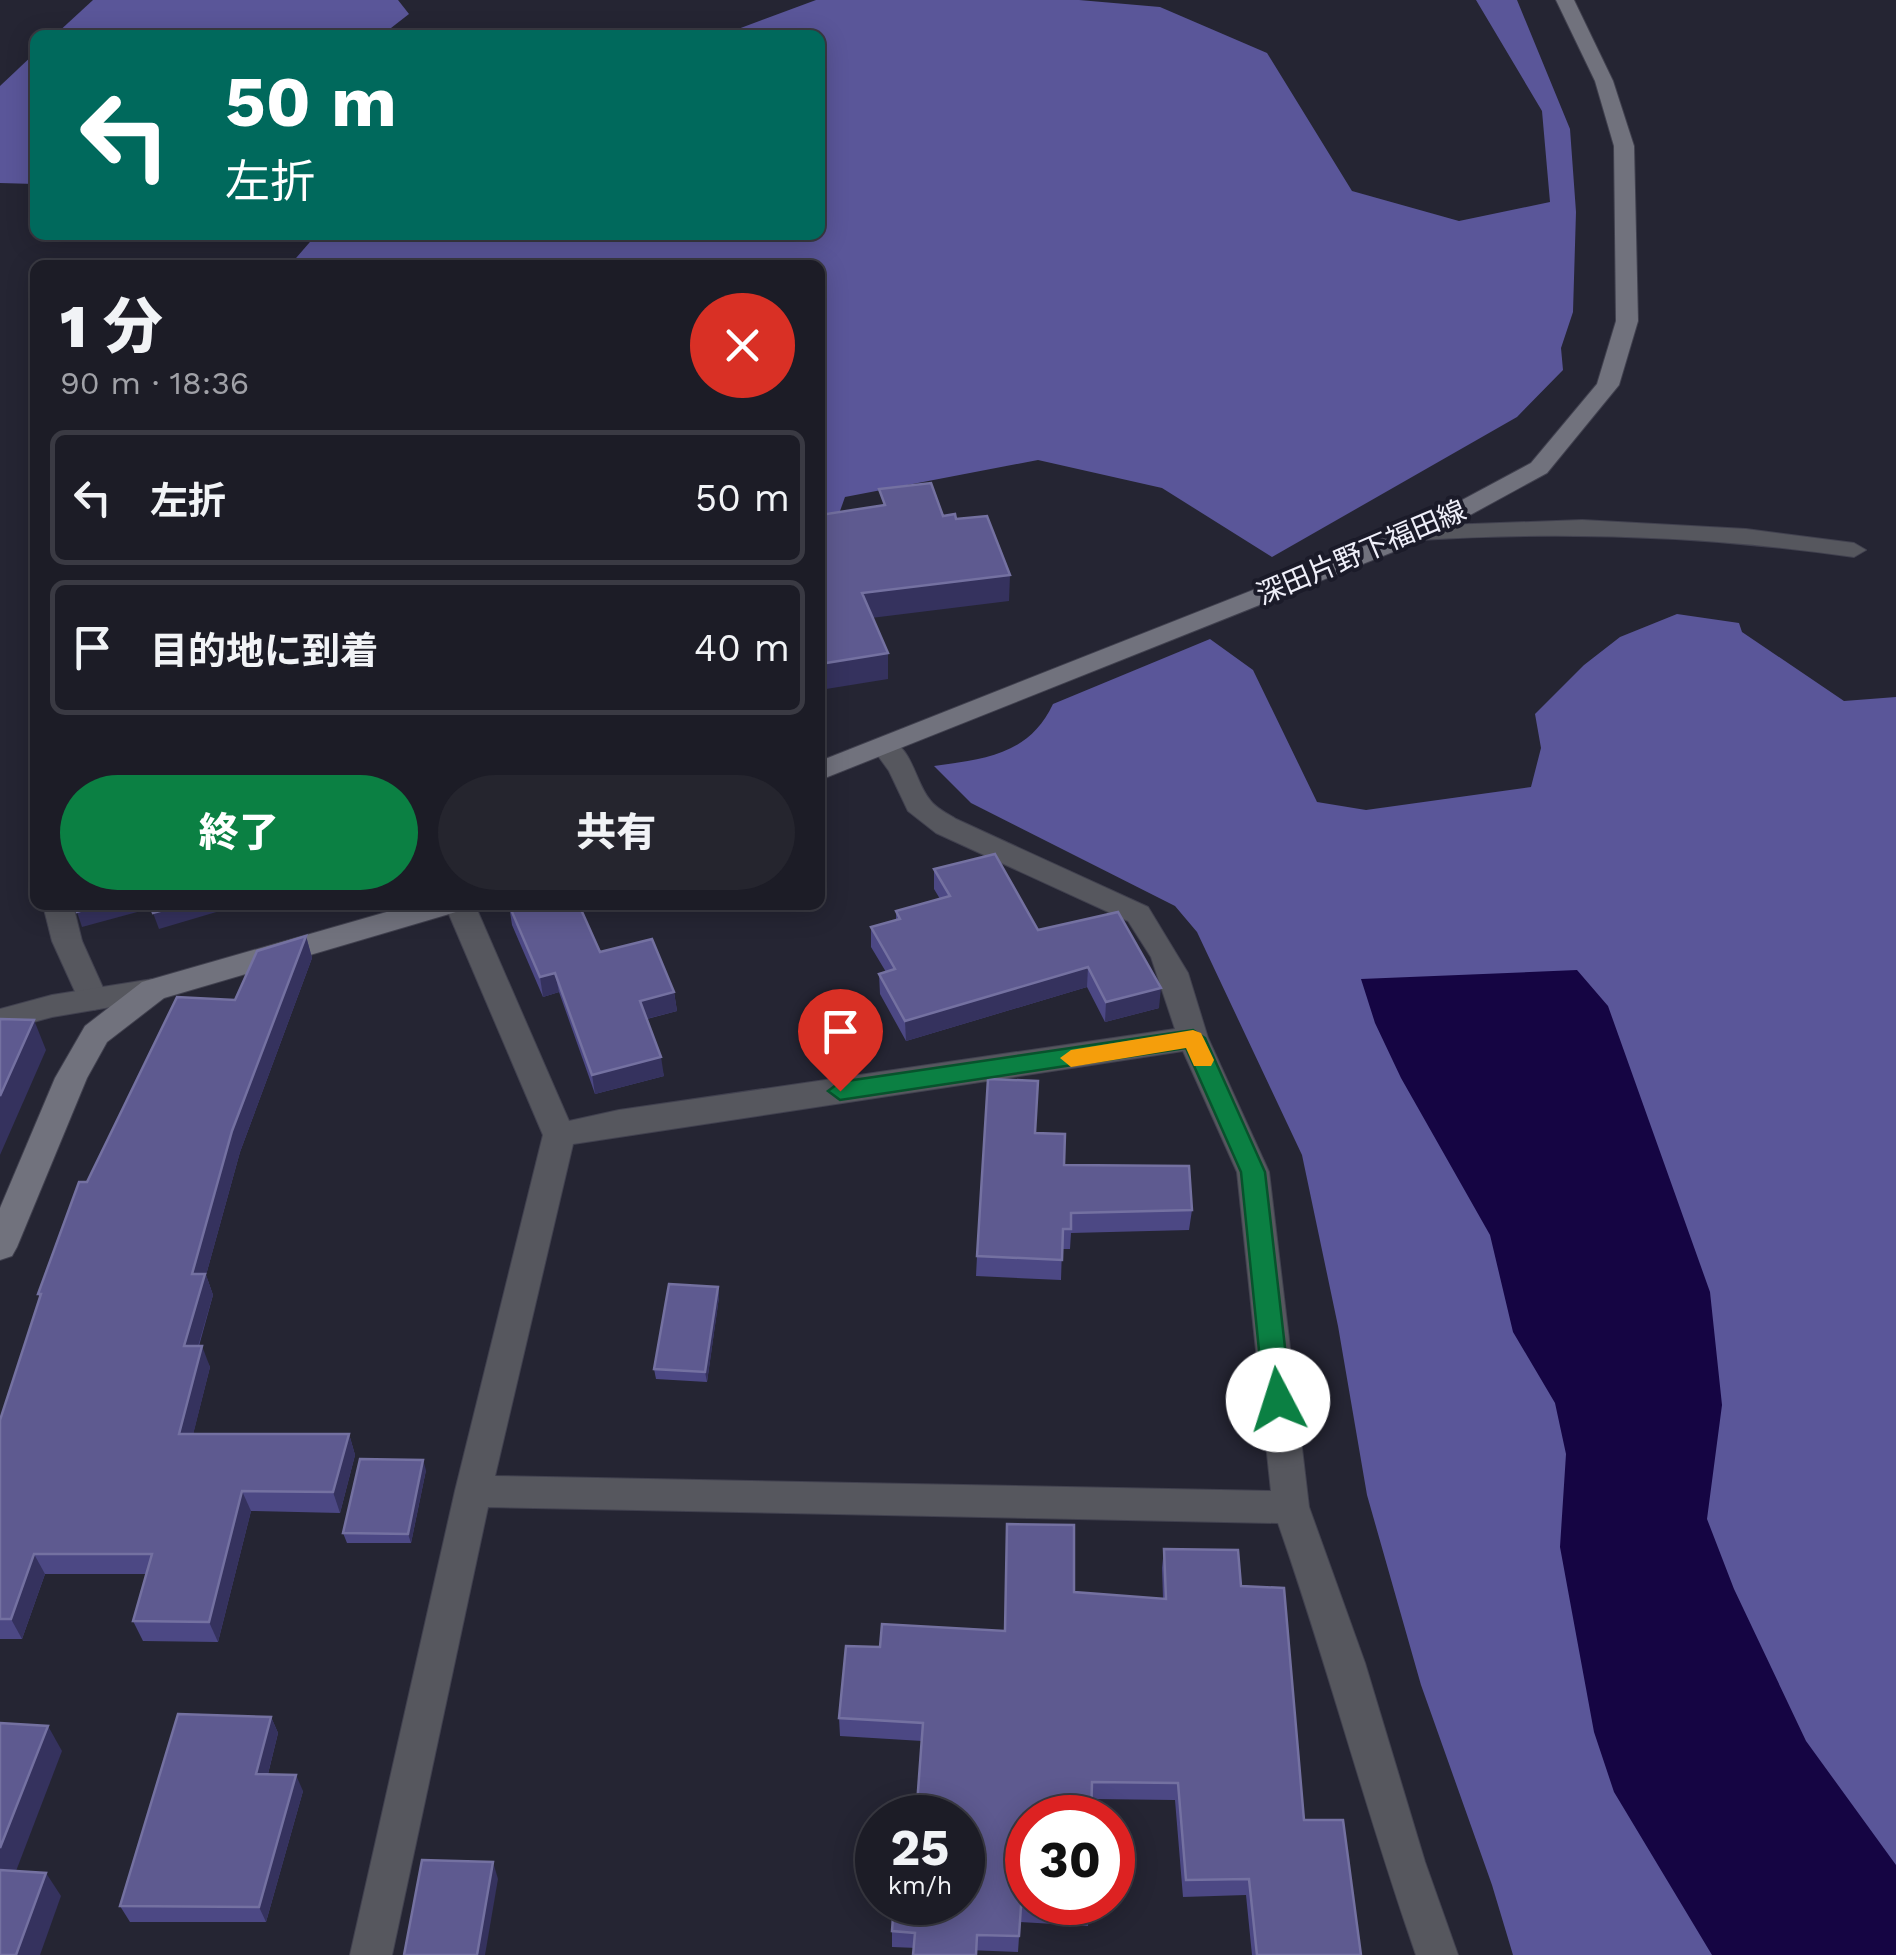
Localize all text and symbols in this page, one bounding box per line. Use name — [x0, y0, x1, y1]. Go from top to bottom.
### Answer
text: 50 m — [225, 61, 397, 143]
icon: left — [60, 70, 190, 200]
text: 左折 — [225, 155, 315, 208]
text: 1 分 — [60, 291, 163, 362]
button: close — [690, 293, 795, 398]
text: 90 m · 18:36 — [60, 364, 249, 402]
icon: left — [65, 470, 120, 525]
text: 50 m — [695, 476, 790, 520]
text: 左折 — [150, 479, 226, 523]
street label: 深田片野下福田線 — [1252, 494, 1471, 611]
icon: arrive — [65, 620, 120, 675]
text: 40 m — [694, 626, 790, 670]
text: 目的地に到着 — [150, 629, 378, 673]
button: 終了 — [60, 775, 418, 890]
button: 共有 — [438, 775, 795, 890]
pin — [798, 989, 883, 1092]
icon: arrive — [813, 1004, 868, 1059]
position arrow — [1226, 1348, 1330, 1452]
speed limit sign: 30 — [1005, 1795, 1135, 1925]
text: 25 — [891, 1818, 949, 1877]
text: km/h — [888, 1871, 952, 1900]

